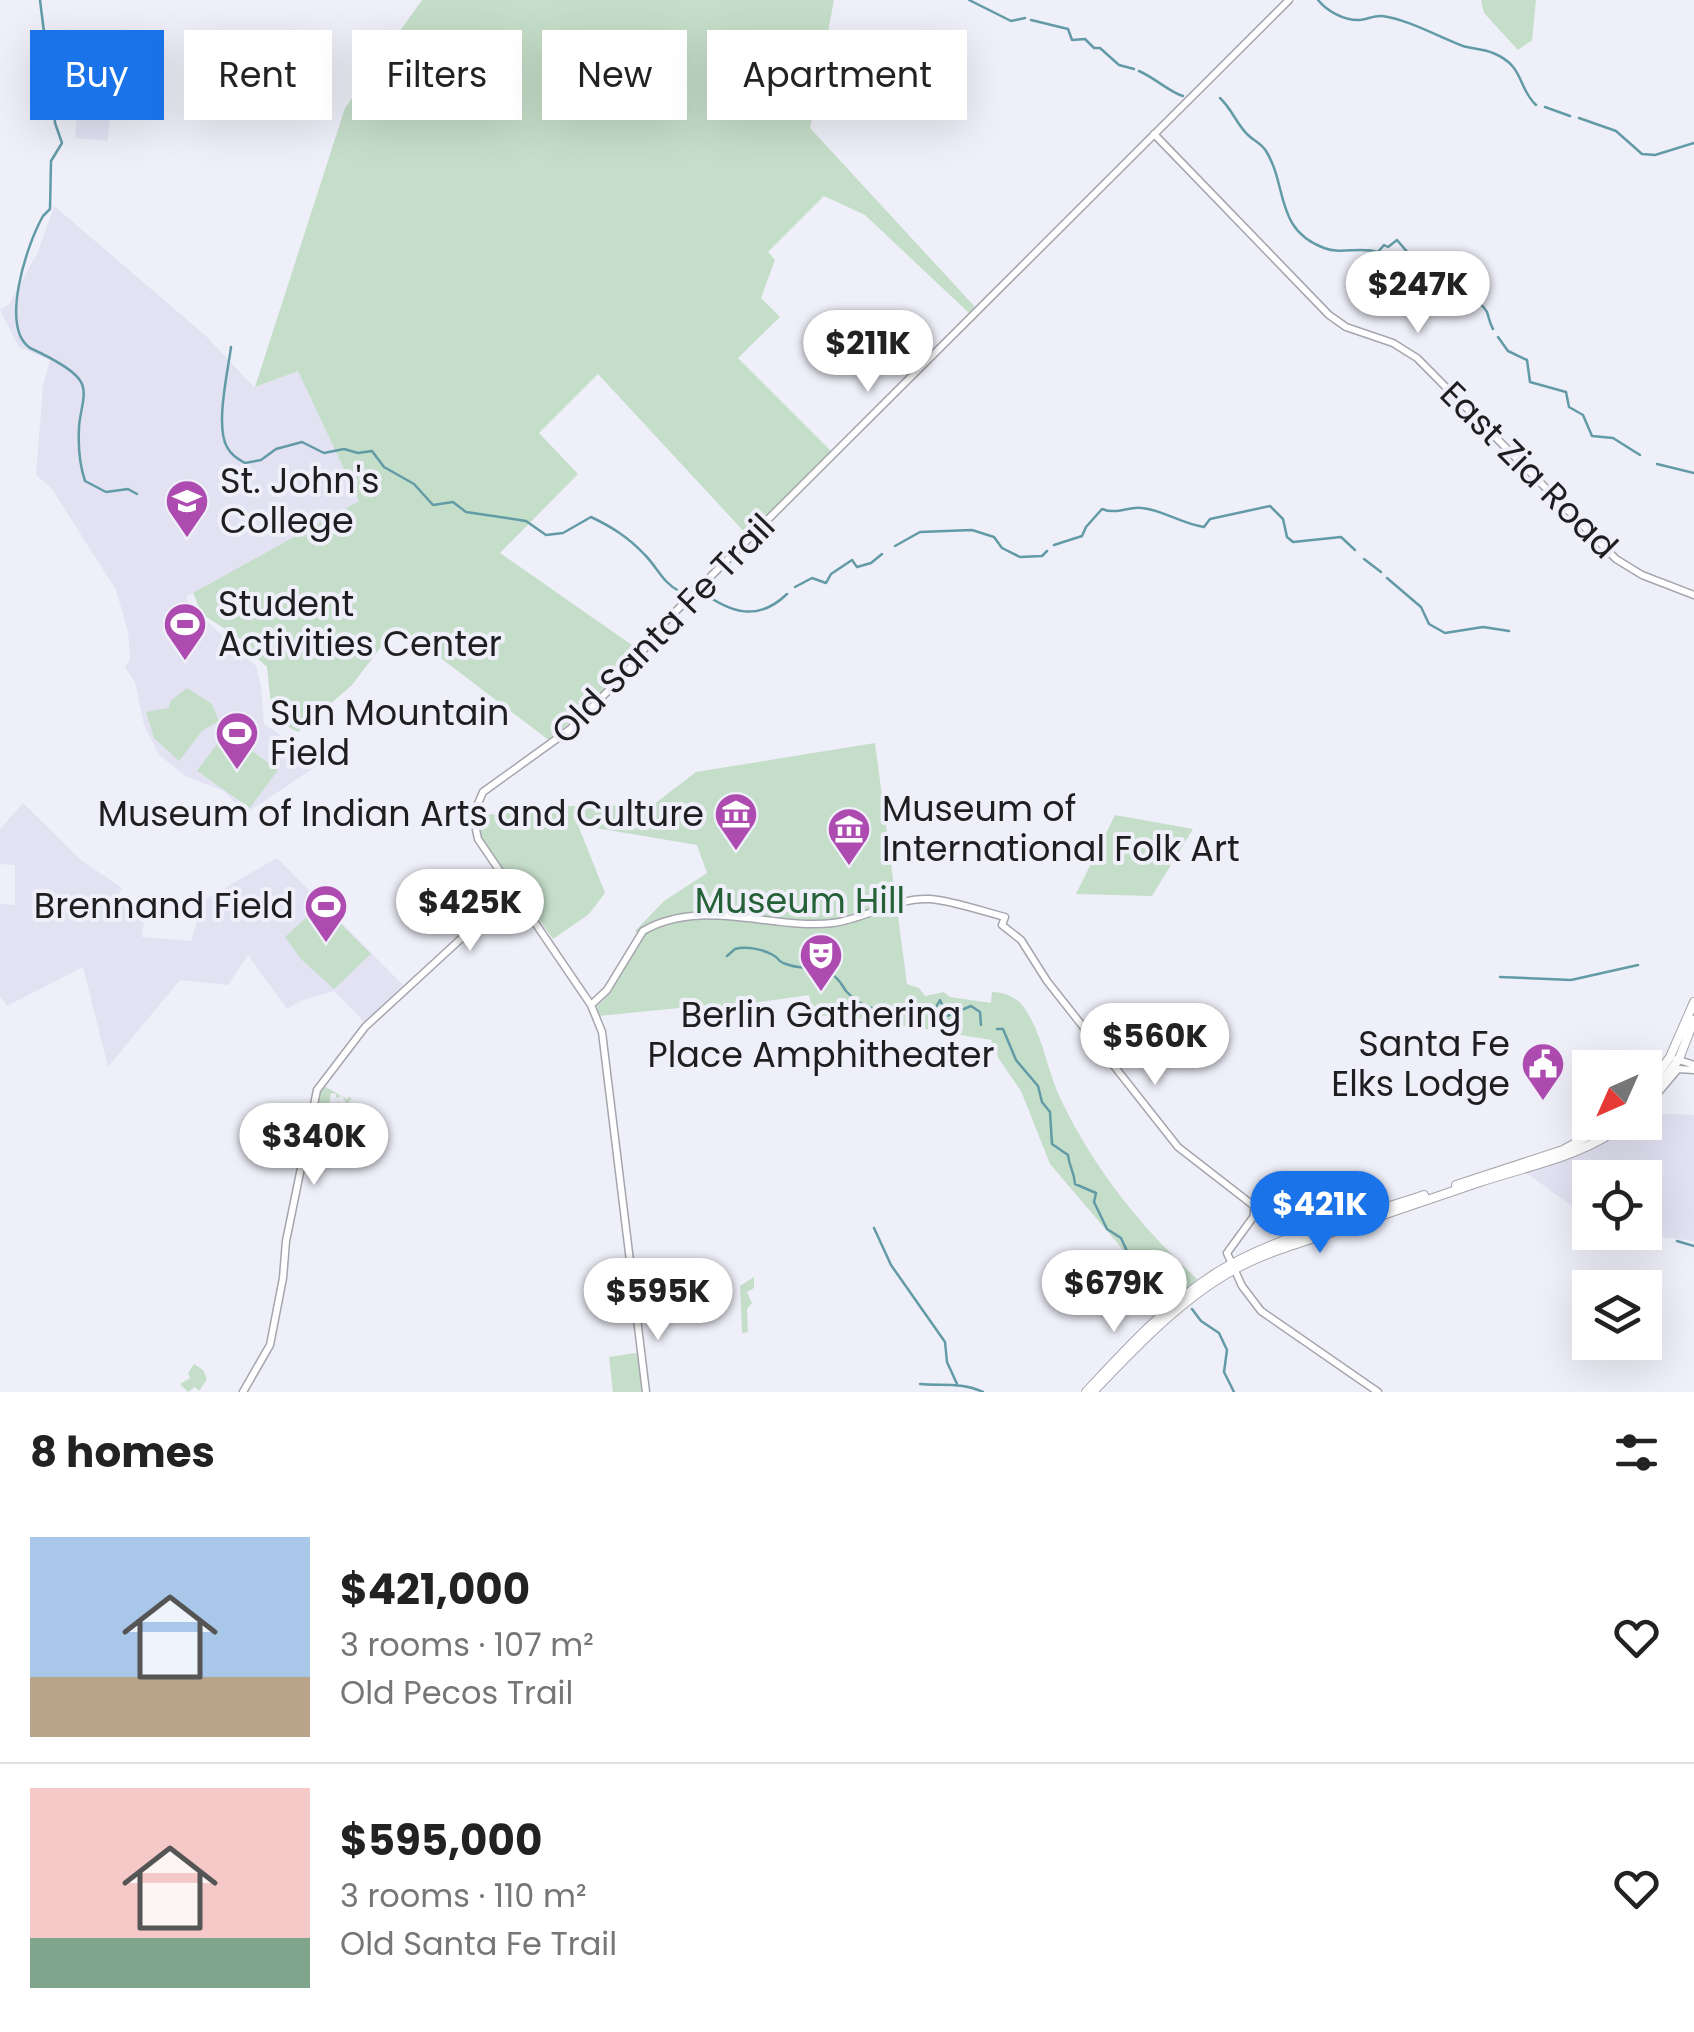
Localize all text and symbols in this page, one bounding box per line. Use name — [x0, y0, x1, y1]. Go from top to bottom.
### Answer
chip: Buy — [30, 30, 164, 120]
chip: Rent — [184, 30, 332, 120]
chip: Filters — [352, 30, 522, 120]
chip: New — [542, 30, 687, 120]
chip: Apartment — [707, 30, 967, 120]
pin: $247K — [1348, 251, 1488, 336]
text: $247K — [1368, 261, 1468, 306]
pin: $211K — [798, 310, 938, 395]
text: $211K — [825, 320, 911, 365]
street label: East Zia Road — [1429, 370, 1629, 570]
place label: St. John's College — [220, 456, 380, 545]
school or university icon: St. John's College — [164, 478, 210, 539]
street label: Old Santa Fe Trail — [540, 503, 786, 755]
place label: Student Activities Center — [218, 579, 502, 668]
sports icon: Student Activities Center — [162, 601, 208, 662]
place label: Sun Mountain Field — [270, 688, 509, 777]
sports icon: Sun Mountain Field — [214, 710, 260, 771]
place label: Museum of International Folk Art — [882, 784, 1240, 873]
place label: Museum of Indian Arts and Culture — [98, 789, 704, 838]
museum icon: Museum of Indian Arts and Culture — [713, 791, 759, 852]
museum icon: Museum of International Folk Art — [826, 806, 872, 867]
pin: $425K — [400, 869, 540, 954]
park label: Museum Hill — [695, 876, 905, 925]
text: $425K — [418, 879, 522, 924]
place label: Brennand Field — [34, 881, 294, 930]
sports icon: Brennand Field — [303, 883, 349, 944]
theatre icon: Berlin Gathering Place Amphitheater — [798, 932, 844, 993]
place label: Berlin Gathering Place Amphitheater — [647, 990, 995, 1079]
pin: $560K — [1085, 1003, 1225, 1088]
text: $560K — [1102, 1013, 1208, 1058]
place label: Santa Fe Elks Lodge — [1331, 1019, 1510, 1108]
public building icon: Santa Fe Elks Lodge — [1520, 1041, 1566, 1102]
north arrow — [1572, 1050, 1662, 1140]
map controls — [1572, 1050, 1662, 1360]
pin: $340K — [244, 1103, 384, 1188]
text: $340K — [261, 1113, 367, 1158]
button: locate — [1572, 1160, 1662, 1250]
pin: $421K — [1250, 1171, 1390, 1256]
text: $421K — [1272, 1181, 1368, 1226]
pin: $679K — [1044, 1250, 1184, 1335]
pin: $595K — [588, 1258, 728, 1343]
text: $679K — [1064, 1260, 1164, 1305]
text: $595K — [606, 1268, 710, 1313]
button: layers — [1572, 1270, 1662, 1360]
text: 8 homes — [30, 1423, 215, 1482]
icon: filters — [1609, 1425, 1664, 1480]
text: $421,000 — [340, 1560, 530, 1619]
icon: home — [110, 1577, 230, 1697]
icon: heart — [1609, 1610, 1664, 1665]
text: 3 rooms · 107 m² — [340, 1622, 594, 1667]
text: Old Pecos Trail — [340, 1670, 573, 1715]
text: $595,000 — [340, 1811, 542, 1870]
icon: home — [110, 1828, 230, 1948]
icon: heart — [1609, 1861, 1664, 1916]
text: 3 rooms · 110 m² — [340, 1873, 586, 1918]
text: Old Santa Fe Trail — [340, 1921, 617, 1966]

